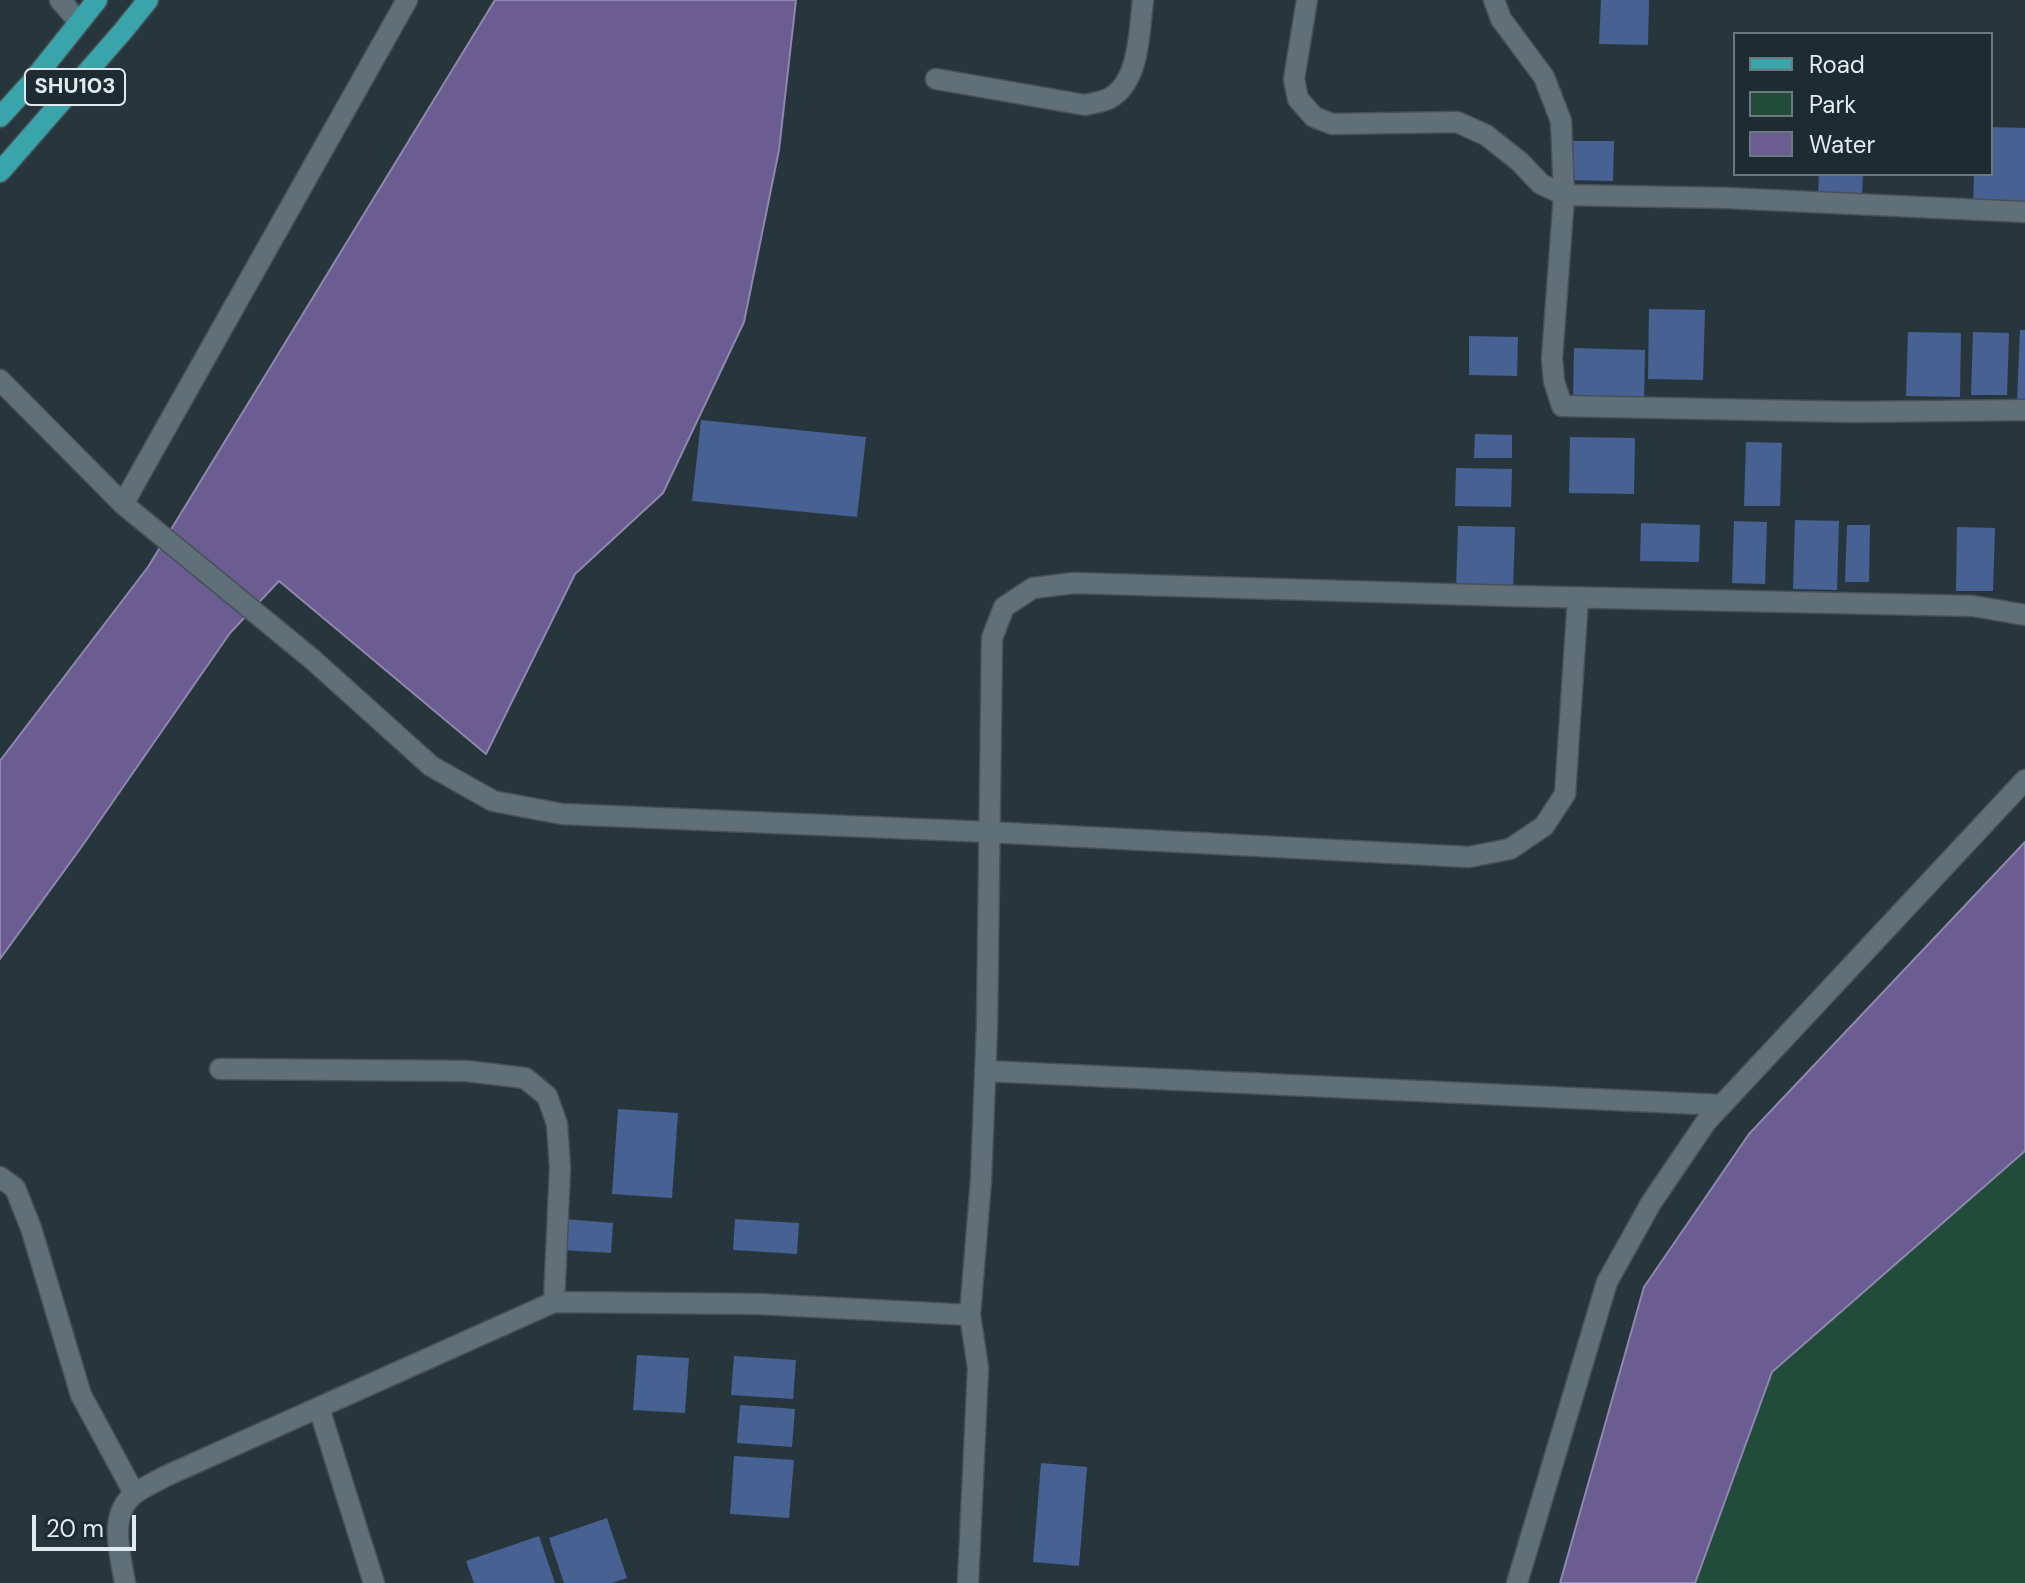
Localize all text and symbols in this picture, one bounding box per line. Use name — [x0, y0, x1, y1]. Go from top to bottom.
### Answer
legend — [1733, 32, 1993, 176]
text: Road — [1809, 49, 1865, 80]
road number: SHU103 — [25, 69, 125, 105]
text: Park — [1809, 89, 1856, 120]
text: Water — [1809, 129, 1875, 160]
scale bar — [36, 1499, 140, 1549]
text: 20 m — [46, 1513, 104, 1544]

